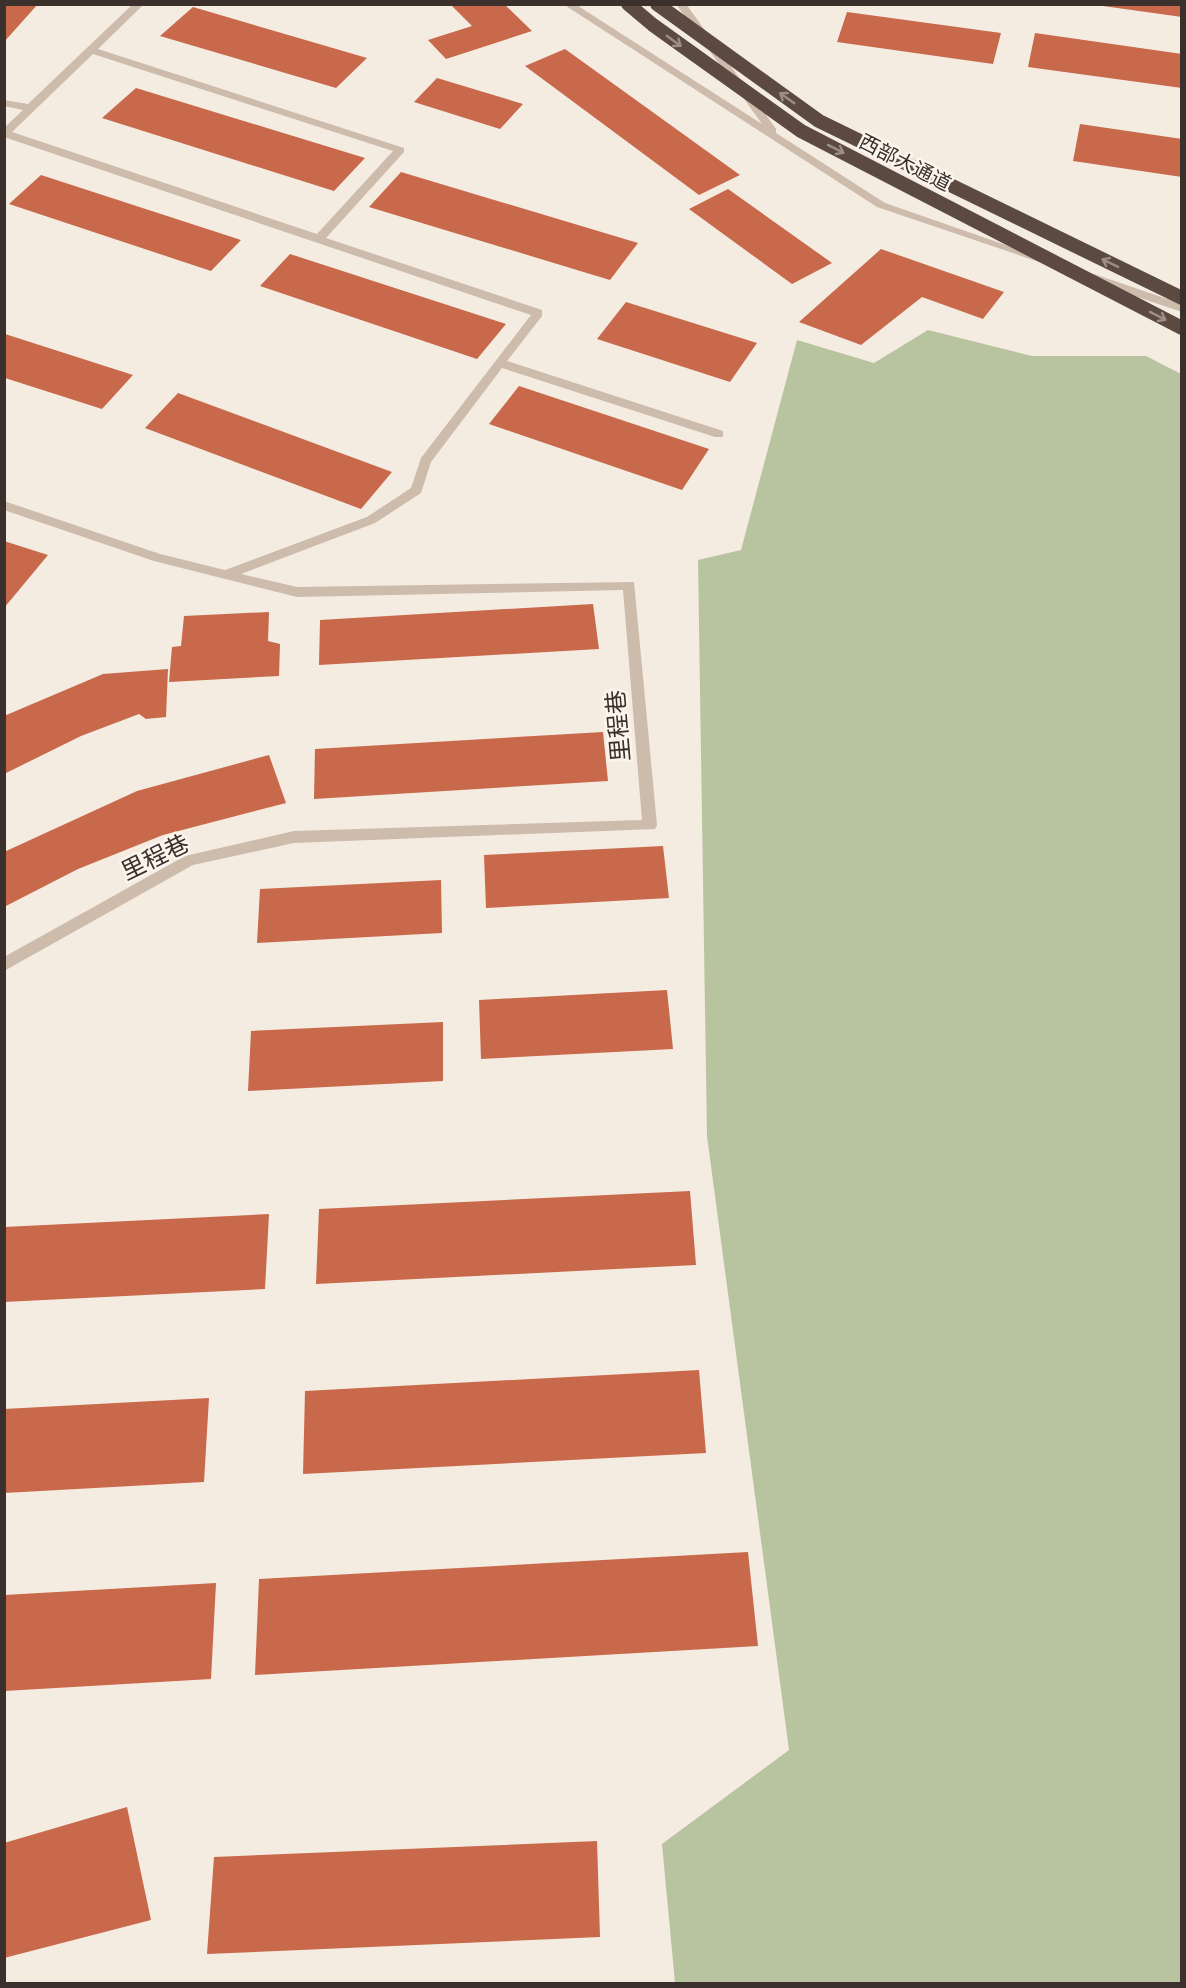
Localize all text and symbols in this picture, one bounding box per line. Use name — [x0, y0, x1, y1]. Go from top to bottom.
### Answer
one-way arrow — [666, 34, 682, 47]
one-way arrow — [779, 92, 796, 104]
street label: 西部大通道 — [854, 127, 956, 199]
one-way arrow — [826, 144, 844, 156]
one-way arrow — [1101, 256, 1119, 268]
one-way arrow — [1149, 310, 1166, 322]
street label: 里程巷 — [597, 689, 639, 763]
street label: 里程巷 — [115, 825, 195, 889]

